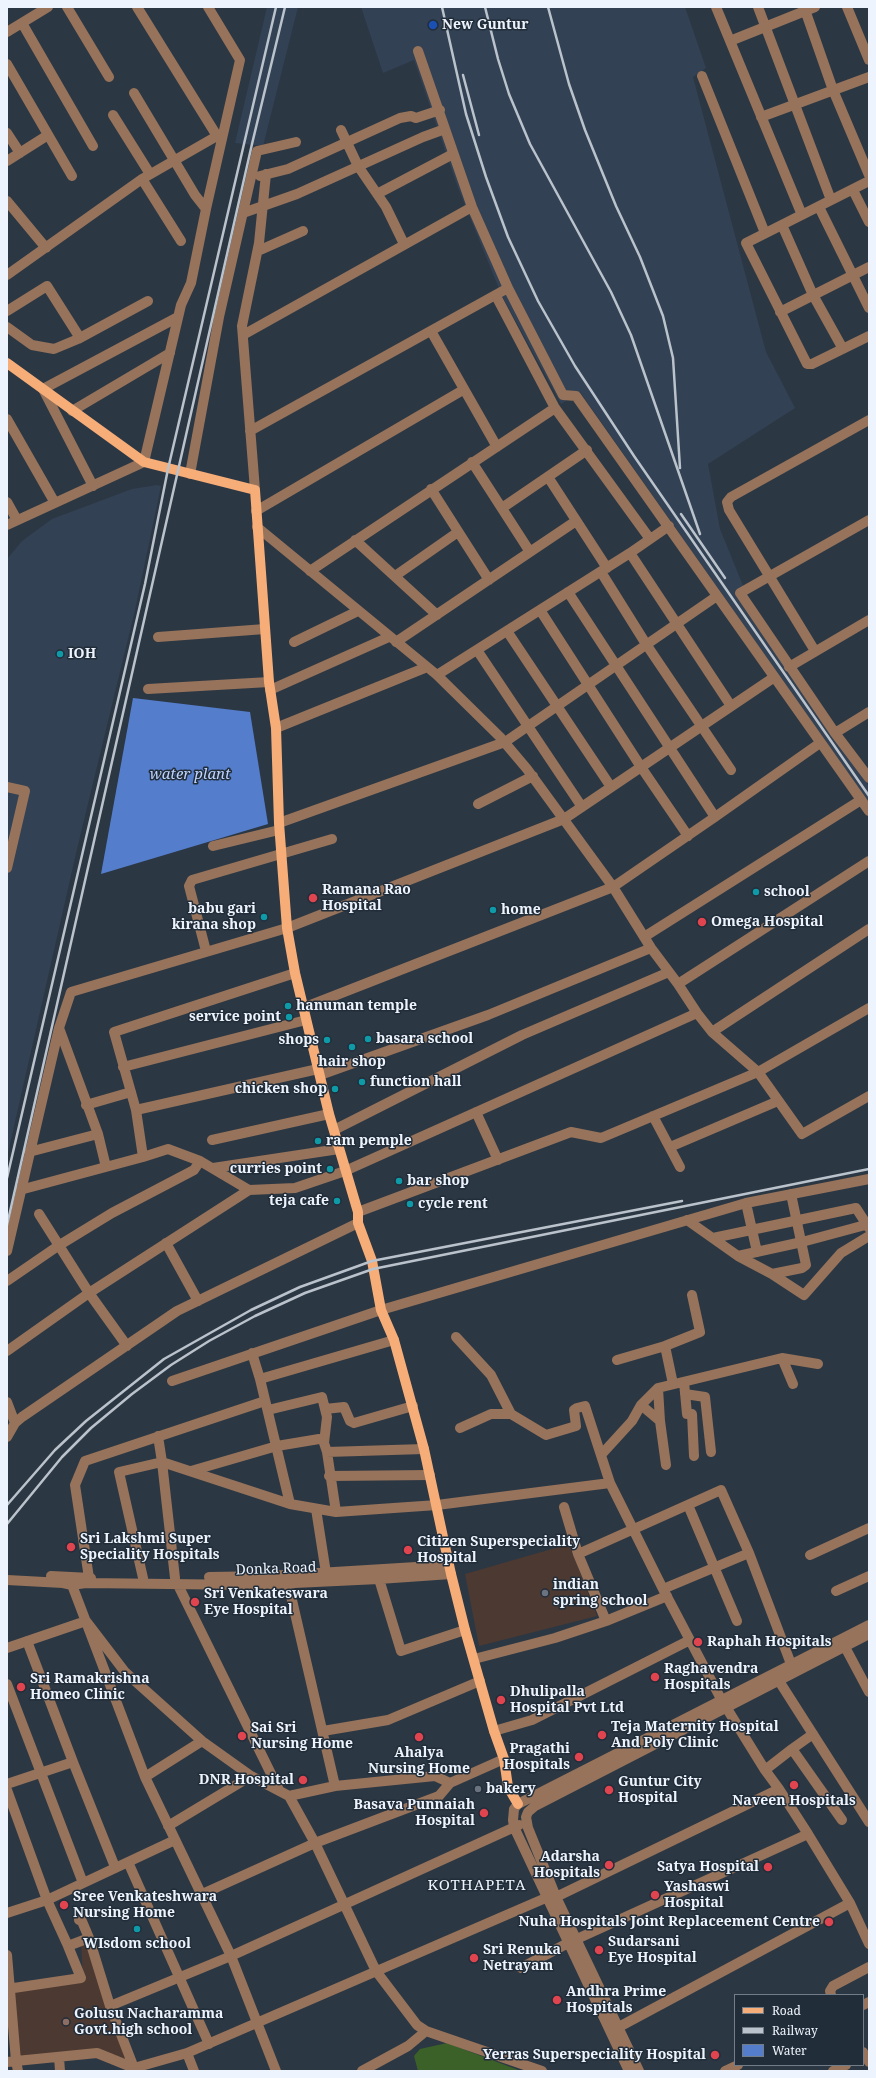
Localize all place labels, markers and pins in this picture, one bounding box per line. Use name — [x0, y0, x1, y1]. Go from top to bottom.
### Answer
place label: New Guntur — [442, 17, 528, 33]
marker: New Guntur — [427, 19, 439, 31]
place label: IOH — [68, 646, 96, 662]
marker: IOH — [55, 649, 65, 659]
place label: Ramana Rao Hospital — [322, 882, 411, 914]
place label: school — [764, 884, 810, 900]
marker: school — [751, 887, 761, 897]
marker: Ramana Rao Hospital — [307, 892, 319, 904]
place label: babu gari kirana shop — [172, 901, 256, 934]
place label: home — [501, 902, 541, 918]
marker: home — [488, 905, 498, 915]
marker: babu gari kirana shop — [259, 912, 269, 922]
place label: Omega Hospital — [711, 914, 823, 930]
marker: Omega Hospital — [696, 916, 708, 928]
place label: hanuman temple — [296, 998, 417, 1014]
marker: hanuman temple — [283, 1001, 293, 1011]
place label: service point — [189, 1009, 281, 1025]
marker: service point — [284, 1012, 294, 1022]
place label: basara school — [376, 1031, 473, 1047]
place label: shops — [279, 1032, 319, 1048]
marker: basara school — [363, 1034, 373, 1044]
marker: shops — [322, 1035, 332, 1045]
marker: hair shop — [347, 1042, 357, 1052]
place label: hair shop — [318, 1054, 386, 1070]
place label: function hall — [370, 1074, 462, 1090]
marker: function hall — [357, 1077, 367, 1087]
place label: chicken shop — [235, 1081, 327, 1097]
marker: chicken shop — [330, 1084, 340, 1094]
place label: ram pemple — [326, 1133, 412, 1149]
marker: ram pemple — [313, 1136, 323, 1146]
place label: curries point — [230, 1161, 322, 1177]
marker: curries point — [325, 1164, 335, 1174]
place label: bar shop — [407, 1173, 469, 1189]
marker: bar shop — [394, 1176, 404, 1186]
place label: teja cafe — [269, 1193, 329, 1209]
marker: teja cafe — [332, 1196, 342, 1206]
place label: cycle rent — [418, 1196, 488, 1212]
marker: cycle rent — [405, 1199, 415, 1209]
place label: Sri Lakshmi Super Speciality Hospitals — [80, 1531, 220, 1564]
place label: Citizen Superspeciality Hospital — [417, 1534, 580, 1566]
marker: Sri Lakshmi Super Speciality Hospitals — [65, 1541, 77, 1553]
marker: Citizen Superspeciality Hospital — [402, 1544, 414, 1556]
place label: indian spring school — [553, 1577, 647, 1610]
place label: Sri Venkateswara Eye Hospital — [204, 1586, 328, 1618]
marker: indian spring school — [540, 1588, 550, 1598]
marker: Sri Venkateswara Eye Hospital — [189, 1596, 201, 1608]
place label: Raphah Hospitals — [707, 1634, 832, 1650]
marker: Raphah Hospitals — [692, 1636, 704, 1648]
place label: Raghavendra Hospitals — [664, 1661, 758, 1694]
place label: Sri Ramakrishna Homeo Clinic — [30, 1671, 150, 1704]
marker: Raghavendra Hospitals — [649, 1671, 661, 1683]
marker: Sri Ramakrishna Homeo Clinic — [15, 1681, 27, 1693]
place label: Dhulipalla Hospital Pvt Ltd — [510, 1684, 624, 1716]
marker: Dhulipalla Hospital Pvt Ltd — [495, 1694, 507, 1706]
place label: Teja Maternity Hospital And Poly Clinic — [611, 1719, 779, 1752]
place label: Sai Sri Nursing Home — [251, 1720, 353, 1752]
marker: Teja Maternity Hospital And Poly Clinic — [596, 1729, 608, 1741]
marker: Sai Sri Nursing Home — [236, 1730, 248, 1742]
marker: Ahalya Nursing Home — [413, 1731, 425, 1743]
place label: Pragathi Hospitals — [504, 1741, 570, 1774]
place label: Ahalya Nursing Home — [368, 1745, 470, 1778]
marker: Pragathi Hospitals — [573, 1751, 585, 1763]
place label: DNR Hospital — [199, 1772, 294, 1788]
marker: DNR Hospital — [297, 1774, 309, 1786]
place label: Guntur City Hospital — [618, 1774, 701, 1806]
marker: Naveen Hospitals — [788, 1779, 800, 1791]
place label: bakery — [486, 1781, 536, 1797]
marker: bakery — [473, 1784, 483, 1794]
marker: Guntur City Hospital — [603, 1784, 615, 1796]
place label: Naveen Hospitals — [732, 1793, 856, 1809]
place label: Basava Punnaiah Hospital — [354, 1797, 475, 1830]
marker: Basava Punnaiah Hospital — [478, 1807, 490, 1819]
place label: Adarsha Hospitals — [534, 1849, 600, 1882]
marker: Adarsha Hospitals — [603, 1859, 615, 1871]
place label: Satya Hospital — [657, 1859, 759, 1875]
marker: Satya Hospital — [762, 1861, 774, 1873]
place label: Yashaswi Hospital — [664, 1879, 729, 1912]
place label: Sree Venkateshwara Nursing Home — [73, 1889, 217, 1922]
marker: Yashaswi Hospital — [649, 1889, 661, 1901]
marker: Sree Venkateshwara Nursing Home — [58, 1899, 70, 1911]
place label: Nuha Hospitals Joint Replaceement Centre — [519, 1914, 820, 1930]
marker: Nuha Hospitals Joint Replaceement Centre — [823, 1916, 835, 1928]
marker: WIsdom school — [132, 1924, 142, 1934]
place label: Sudarsani Eye Hospital — [608, 1934, 697, 1966]
place label: WIsdom school — [83, 1936, 191, 1952]
place label: Sri Renuka Netrayam — [483, 1942, 561, 1974]
marker: Sudarsani Eye Hospital — [593, 1944, 605, 1956]
marker: Sri Renuka Netrayam — [468, 1952, 480, 1964]
place label: Andhra Prime Hospitals — [566, 1984, 666, 2016]
marker: Andhra Prime Hospitals — [551, 1994, 563, 2006]
place label: Golusu Nacharamma Govt.high school — [74, 2006, 223, 2038]
marker: Golusu Nacharamma Govt.high school — [61, 2017, 71, 2027]
place label: Yerras Superspeciality Hospital — [483, 2047, 706, 2063]
marker: Yerras Superspeciality Hospital — [709, 2049, 721, 2061]

